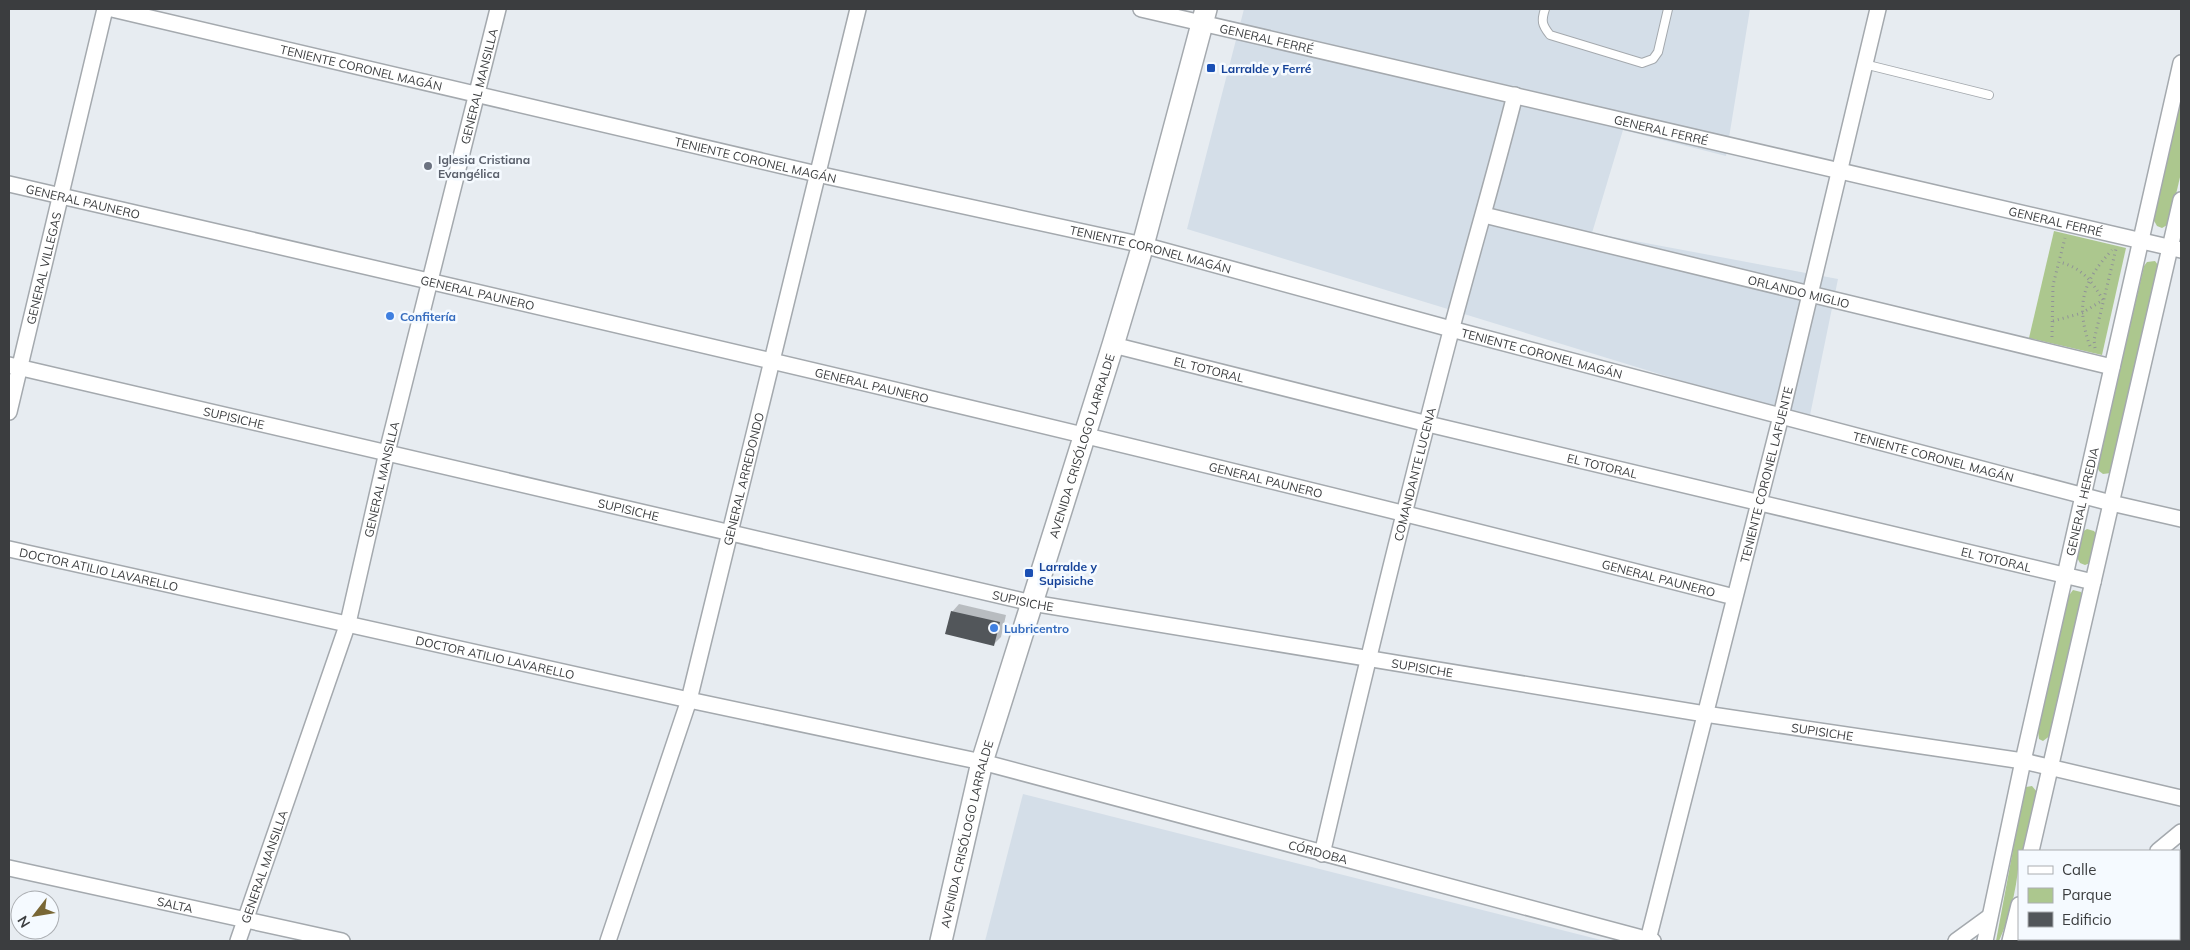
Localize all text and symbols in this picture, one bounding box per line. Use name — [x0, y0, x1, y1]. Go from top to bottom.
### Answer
street label: GENERAL FERRÉ — [1218, 20, 1315, 56]
street label: GENERAL MANSILLA — [457, 27, 500, 146]
street label: TENIENTE CORONEL MAGÁN — [279, 41, 444, 94]
place label: Larralde y Ferré — [1221, 61, 1312, 76]
marker: Larralde y Ferré — [1205, 62, 1217, 74]
street label: GENERAL FERRÉ — [1613, 111, 1710, 148]
street label: TENIENTE CORONEL MAGÁN — [673, 133, 838, 186]
place label: Iglesia Cristiana Evangélica — [438, 152, 530, 181]
marker: Iglesia Cristiana Evangélica — [422, 160, 434, 172]
street label: GENERAL PAUNERO — [25, 181, 142, 222]
street label: GENERAL FERRÉ — [2007, 203, 2104, 239]
street label: GENERAL VILLEGAS — [23, 210, 64, 326]
street label: TENIENTE CORONEL MAGÁN — [1068, 222, 1233, 276]
street label: GENERAL PAUNERO — [419, 272, 536, 313]
street label: ORLANDO MIGLIO — [1747, 272, 1851, 311]
place label: Confitería — [400, 309, 456, 324]
marker: Confitería — [384, 310, 396, 322]
street label: TENIENTE CORONEL MAGÁN — [1460, 325, 1624, 381]
street label: AVENIDA CRISÓLOGO LARRALDE — [1045, 352, 1117, 540]
street label: EL TOTORAL — [1172, 353, 1246, 385]
street label: GENERAL PAUNERO — [813, 364, 930, 405]
street label: TENIENTE CORONEL LAFUENTE — [1737, 385, 1795, 564]
street label: SUPISICHE — [202, 403, 266, 432]
street label: COMANDANTE LUCENA — [1390, 405, 1438, 542]
street label: GENERAL ARREDONDO — [720, 411, 767, 547]
street label: GENERAL MANSILLA — [360, 419, 402, 539]
street label: TENIENTE CORONEL MAGÁN — [1851, 428, 2016, 485]
street label: GENERAL HEREDIA — [2062, 446, 2101, 557]
street label: EL TOTORAL — [1566, 450, 1639, 481]
street label: GENERAL PAUNERO — [1207, 458, 1324, 501]
street label: SUPISICHE — [596, 495, 660, 523]
street label: EL TOTORAL — [1960, 543, 2034, 575]
street label: DOCTOR ATILIO LAVARELLO — [18, 544, 180, 594]
street label: GENERAL PAUNERO — [1600, 556, 1717, 599]
place label: Larralde y Supisiche — [1039, 559, 1097, 588]
marker: Larralde y Supisiche — [1023, 567, 1035, 579]
street label: SUPISICHE — [991, 587, 1055, 614]
place label: Lubricentro — [1004, 621, 1069, 636]
marker: Lubricentro — [988, 622, 1000, 634]
street label: DOCTOR ATILIO LAVARELLO — [414, 632, 576, 682]
street label: SUPISICHE — [1390, 655, 1454, 680]
street label: SUPISICHE — [1790, 719, 1854, 743]
street label: AVENIDA CRISÓLOGO LARRALDE — [937, 738, 996, 929]
street label: GENERAL MANSILLA — [237, 808, 290, 925]
street label: CÓRDOBA — [1287, 837, 1350, 867]
legend — [2018, 850, 2180, 940]
text: Calle — [2062, 860, 2096, 879]
text: Parque — [2062, 885, 2112, 904]
north arrow — [10, 890, 60, 940]
street label: SALTA — [156, 893, 195, 916]
text: Edificio — [2062, 910, 2112, 929]
text: N — [13, 913, 34, 931]

